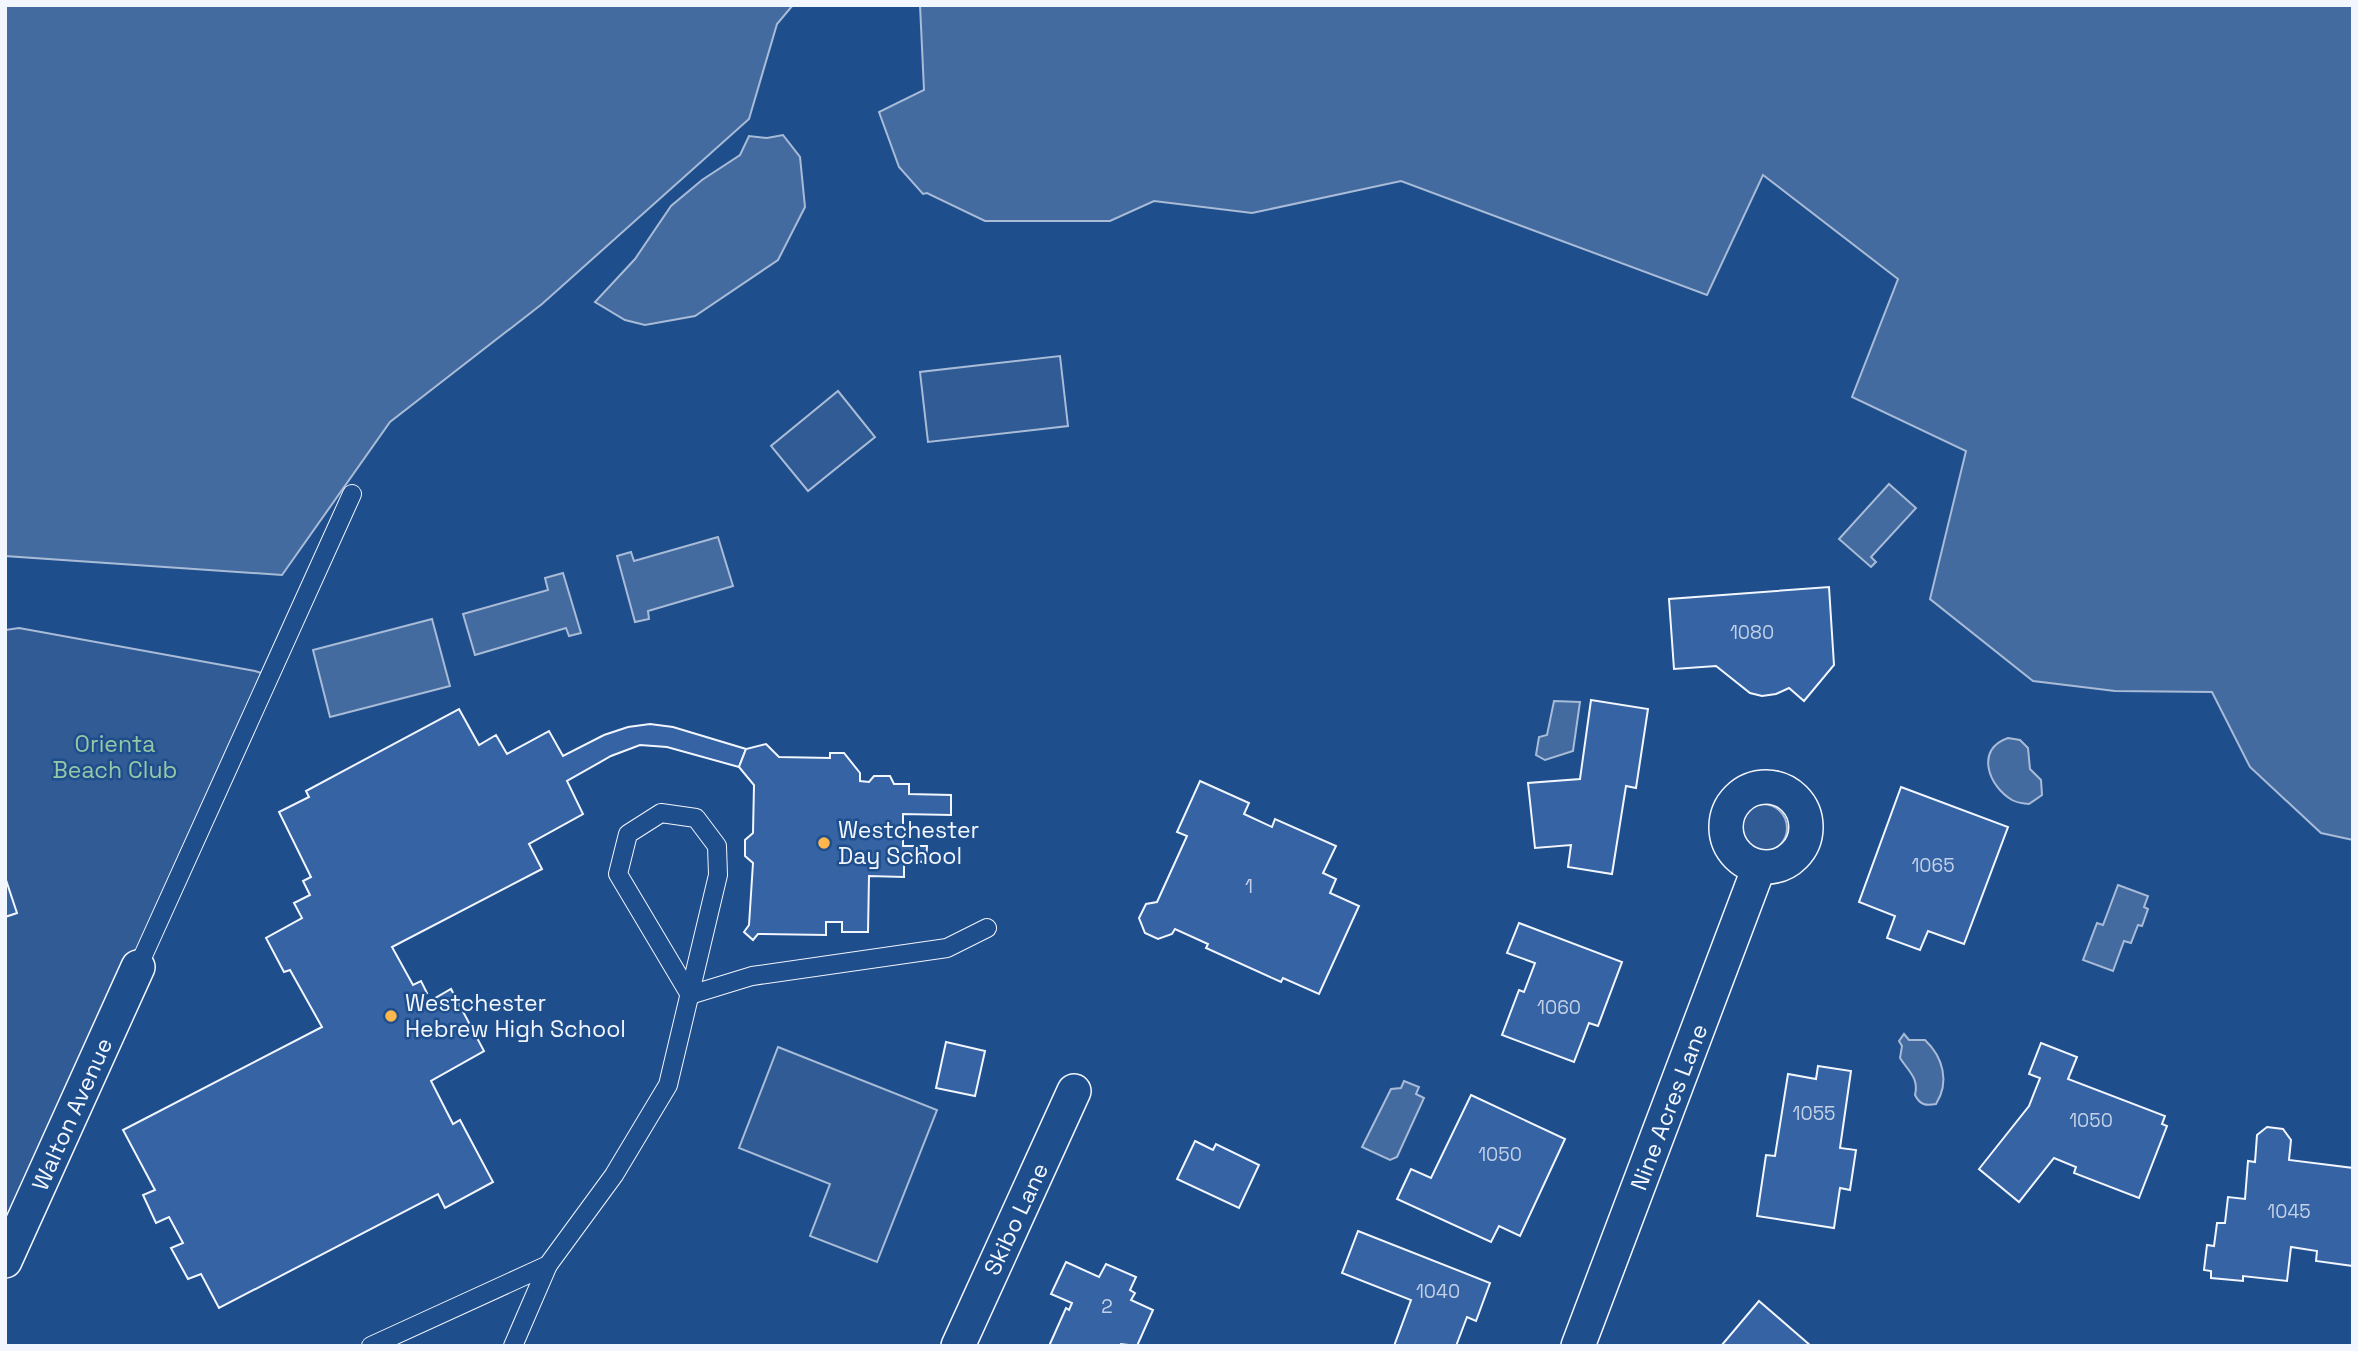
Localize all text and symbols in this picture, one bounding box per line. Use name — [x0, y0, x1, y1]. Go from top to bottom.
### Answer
house number: 1080 — [1730, 620, 1774, 645]
park label: Orienta Beach Club — [53, 729, 177, 785]
place label: Westchester Day School — [838, 815, 979, 871]
marker: Westchester Day School — [816, 835, 832, 851]
house number: 1065 — [1911, 853, 1955, 878]
house number: 1 — [1245, 874, 1253, 899]
place label: Westchester Hebrew High School — [405, 988, 626, 1044]
house number: 1060 — [1537, 995, 1581, 1020]
marker: Westchester Hebrew High School — [383, 1008, 399, 1024]
street label: Nine Acres Lane — [1623, 1020, 1715, 1194]
street label: Walton Avenue — [25, 1033, 119, 1195]
house number: 1055 — [1793, 1101, 1835, 1126]
house number: 1050 — [2069, 1108, 2113, 1133]
house number: 1050 — [1478, 1142, 1522, 1167]
street label: Skibo Lane — [977, 1158, 1055, 1280]
house number: 1045 — [2267, 1199, 2311, 1224]
house number: 1040 — [1416, 1279, 1460, 1304]
house number: 2 — [1101, 1294, 1113, 1319]

